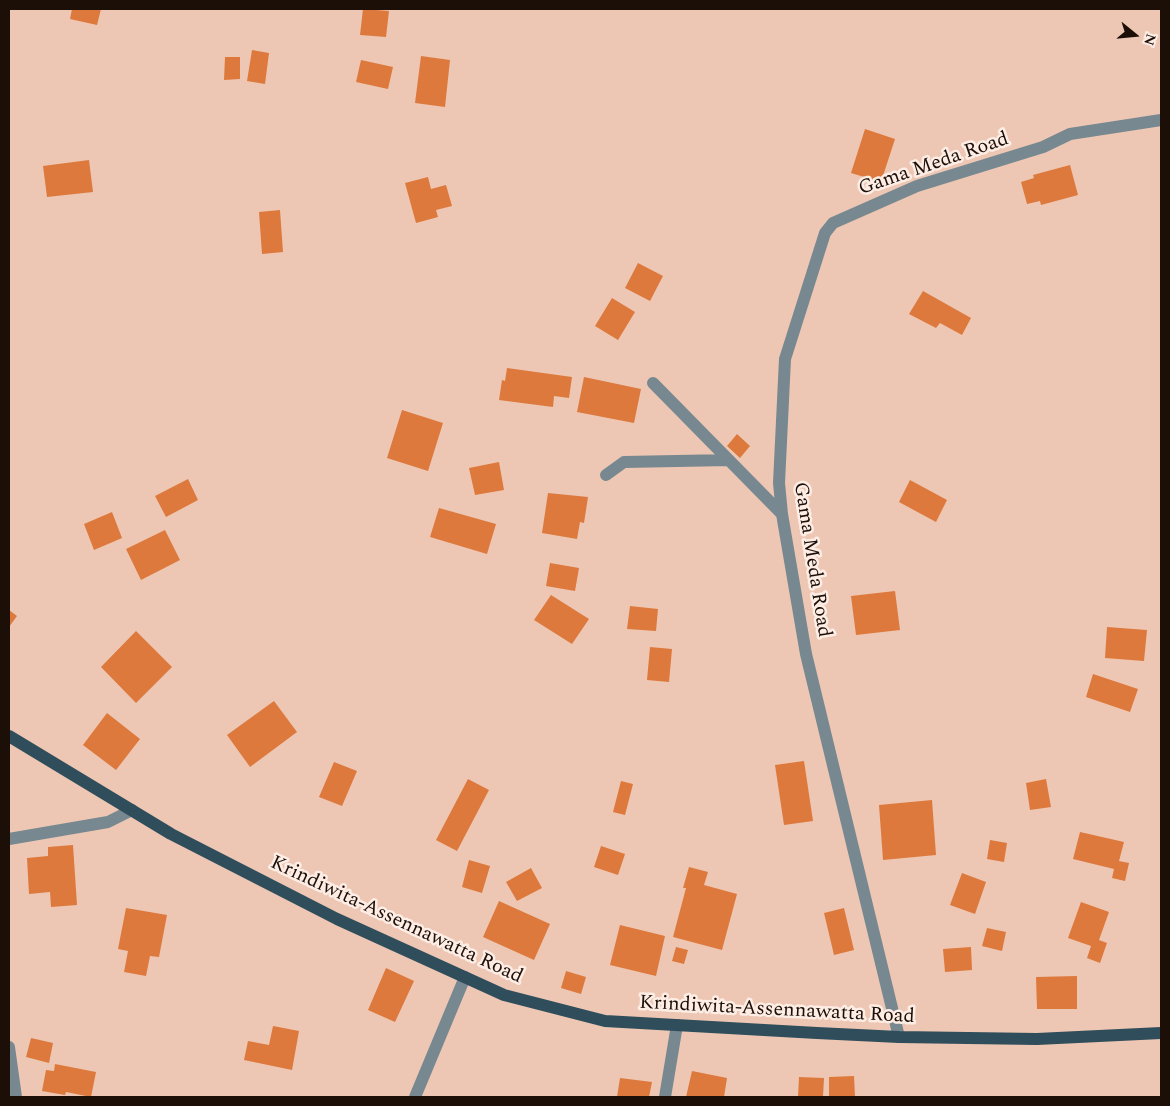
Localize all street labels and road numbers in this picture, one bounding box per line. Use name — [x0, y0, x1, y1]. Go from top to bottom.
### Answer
street label: Gama Meda Road — [856, 128, 1012, 202]
street label: Gama Meda Road — [787, 481, 835, 639]
street label: Krindiwita-Assennawatta Road — [266, 852, 526, 990]
street label: Krindiwita-Assennawatta Road — [639, 992, 915, 1030]

